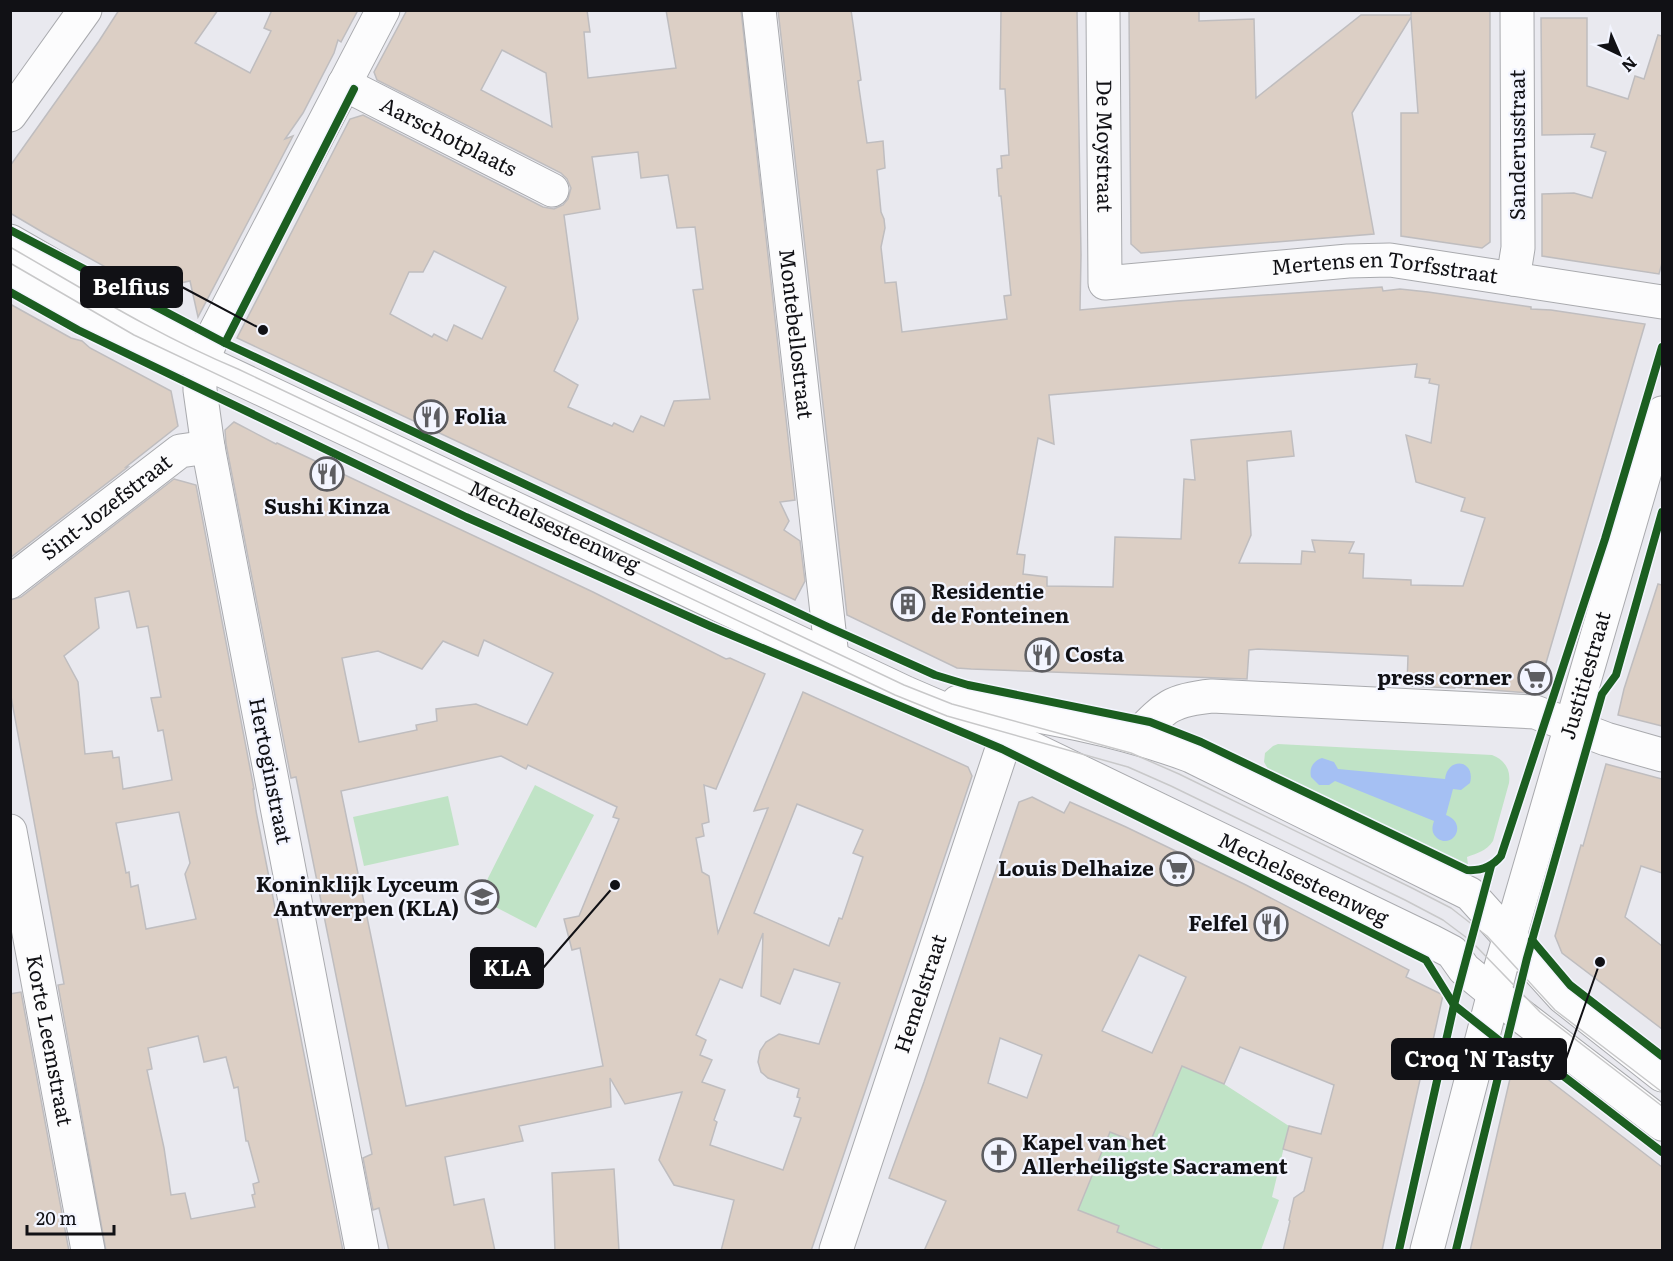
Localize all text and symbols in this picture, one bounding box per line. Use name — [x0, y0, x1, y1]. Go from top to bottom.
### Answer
north arrow — [1589, 24, 1649, 84]
text: N — [1617, 52, 1643, 79]
street label: Sanderusstraat — [1500, 69, 1531, 221]
street label: De Moystraat — [1091, 79, 1122, 213]
street label: Aarschotplaats — [376, 87, 523, 183]
street label: Mertens en Torfsstraat — [1270, 242, 1501, 290]
street label: Montebellostraat — [773, 247, 823, 421]
callout: Belfius — [81, 267, 182, 307]
text: Belfius — [92, 269, 170, 302]
restaurant icon: Folia — [413, 399, 449, 435]
place label: Folia — [454, 399, 508, 430]
street label: Sint-Jozefstraat — [33, 445, 178, 566]
restaurant icon: Sushi Kinza — [309, 456, 345, 492]
street label: Mechelsesteenweg — [464, 471, 646, 579]
place label: Sushi Kinza — [264, 489, 391, 520]
place label: Residentie de Fonteinen — [931, 574, 1070, 629]
building icon: Residentie de Fonteinen — [890, 586, 926, 622]
street label: Justitiestraat — [1550, 606, 1617, 743]
restaurant icon: Costa — [1024, 637, 1060, 673]
place label: Costa — [1065, 637, 1125, 668]
place label: press corner — [1377, 660, 1513, 691]
supermarket icon: press corner — [1517, 660, 1553, 696]
street label: Hertoginstraat — [243, 694, 302, 847]
street label: Mechelsesteenweg — [1214, 823, 1395, 932]
place label: Louis Delhaize — [998, 851, 1154, 882]
supermarket icon: Louis Delhaize — [1159, 851, 1195, 887]
place label: Koninklijk Lyceum Antwerpen (KLA) — [256, 867, 459, 922]
school or university icon: Koninklijk Lyceum Antwerpen (KLA) — [464, 879, 500, 915]
place label: Felfel — [1188, 906, 1248, 937]
restaurant icon: Felfel — [1253, 906, 1289, 942]
street label: Hemelstraat — [884, 929, 953, 1057]
callout: KLA — [471, 948, 543, 988]
text: KLA — [483, 950, 531, 983]
street label: Korte Leemstraat — [20, 952, 83, 1129]
callout: Croq 'N Tasty — [1392, 1039, 1566, 1079]
text: Croq 'N Tasty — [1404, 1041, 1554, 1074]
place label: Kapel van het Allerheiligste Sacrament — [1022, 1125, 1289, 1180]
church icon: Kapel van het Allerheiligste Sacrament — [981, 1137, 1017, 1173]
scale bar — [27, 1198, 114, 1236]
text: 20 m — [36, 1204, 77, 1231]

